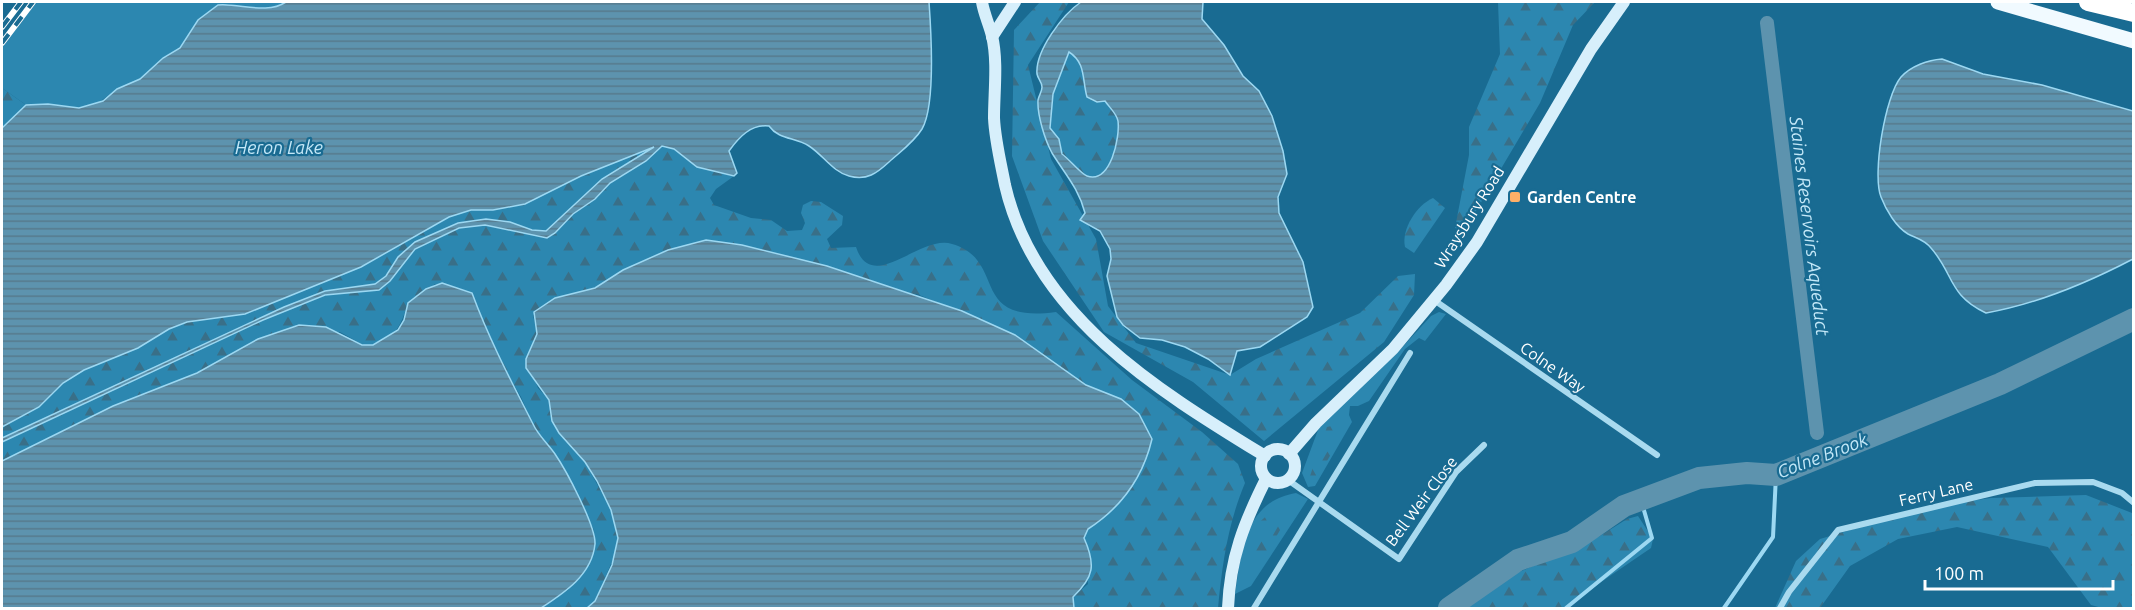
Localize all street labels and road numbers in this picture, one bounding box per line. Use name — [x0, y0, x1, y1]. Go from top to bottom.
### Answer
street label: Wraysbury Road — [1430, 163, 1508, 271]
street label: Colne Way — [1517, 338, 1589, 396]
street label: Bell Weir Close — [1382, 453, 1460, 549]
street label: Ferry Lane — [1897, 475, 1975, 509]

